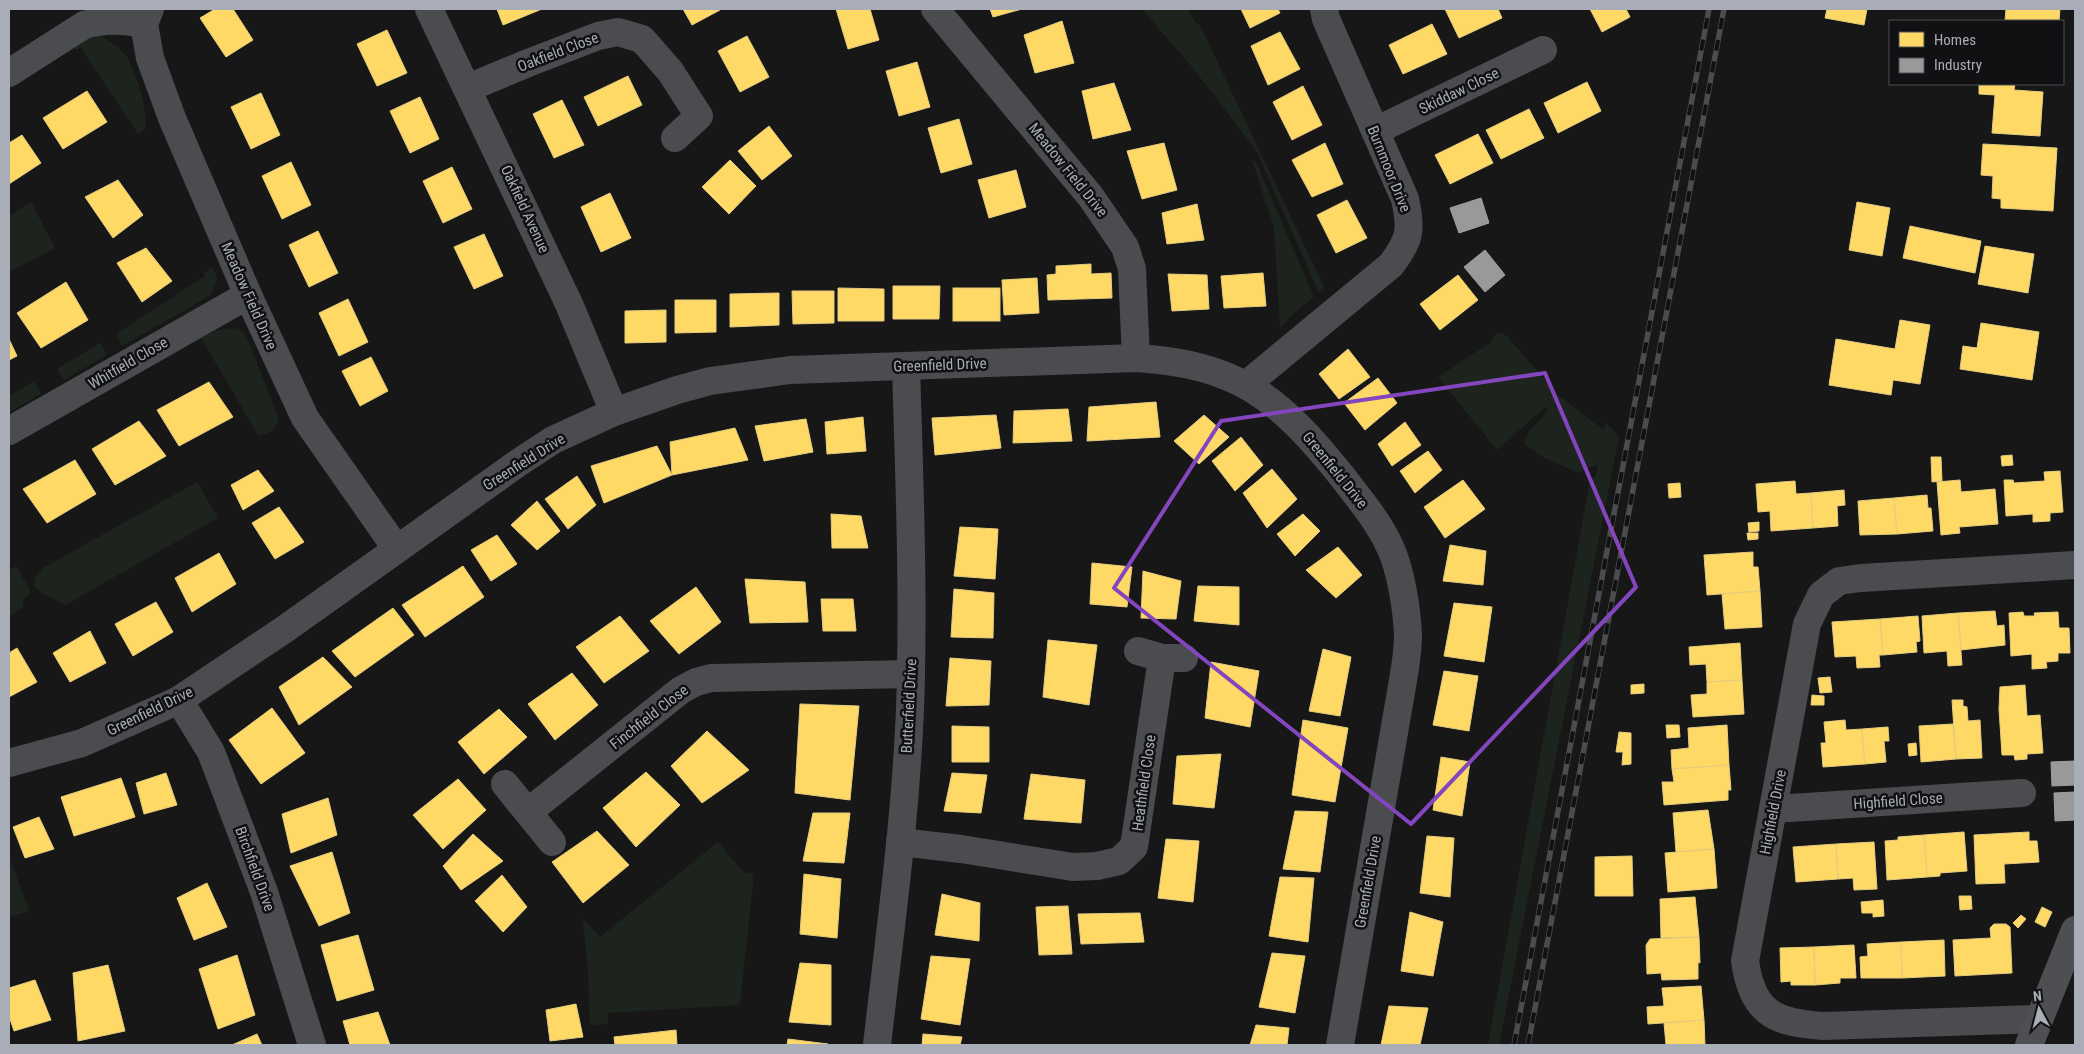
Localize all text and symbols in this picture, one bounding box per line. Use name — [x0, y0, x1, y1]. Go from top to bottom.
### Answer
legend — [1889, 20, 2064, 85]
street label: Oakfield Close — [515, 28, 601, 76]
text: Homes — [1934, 31, 1976, 49]
text: Industry — [1934, 56, 1982, 74]
street label: Skiddaw Close — [1416, 64, 1502, 118]
street label: Meadow Field Drive — [1025, 119, 1111, 221]
street label: Burnmoor Drive — [1364, 123, 1414, 215]
street label: Oakfield Avenue — [497, 162, 553, 256]
street label: Meadow Field Drive — [217, 240, 281, 352]
street label: Whitfield Close — [85, 333, 171, 393]
street label: Greenfield Drive — [893, 354, 987, 376]
street label: Greenfield Drive — [1299, 428, 1371, 512]
street label: Greenfield Drive — [480, 430, 568, 494]
street label: Butterfield Drive — [898, 658, 920, 754]
street label: Finchfield Close — [606, 681, 692, 753]
street label: Greenfield Drive — [104, 682, 196, 740]
street label: Heathfield Close — [1128, 734, 1160, 832]
street label: Highfield Drive — [1756, 768, 1790, 856]
street label: Highfield Close — [1853, 789, 1943, 813]
street label: Birchfield Drive — [231, 824, 279, 914]
street label: Greenfield Drive — [1351, 835, 1385, 929]
north arrow — [2014, 984, 2064, 1034]
text: N — [2032, 988, 2043, 1005]

